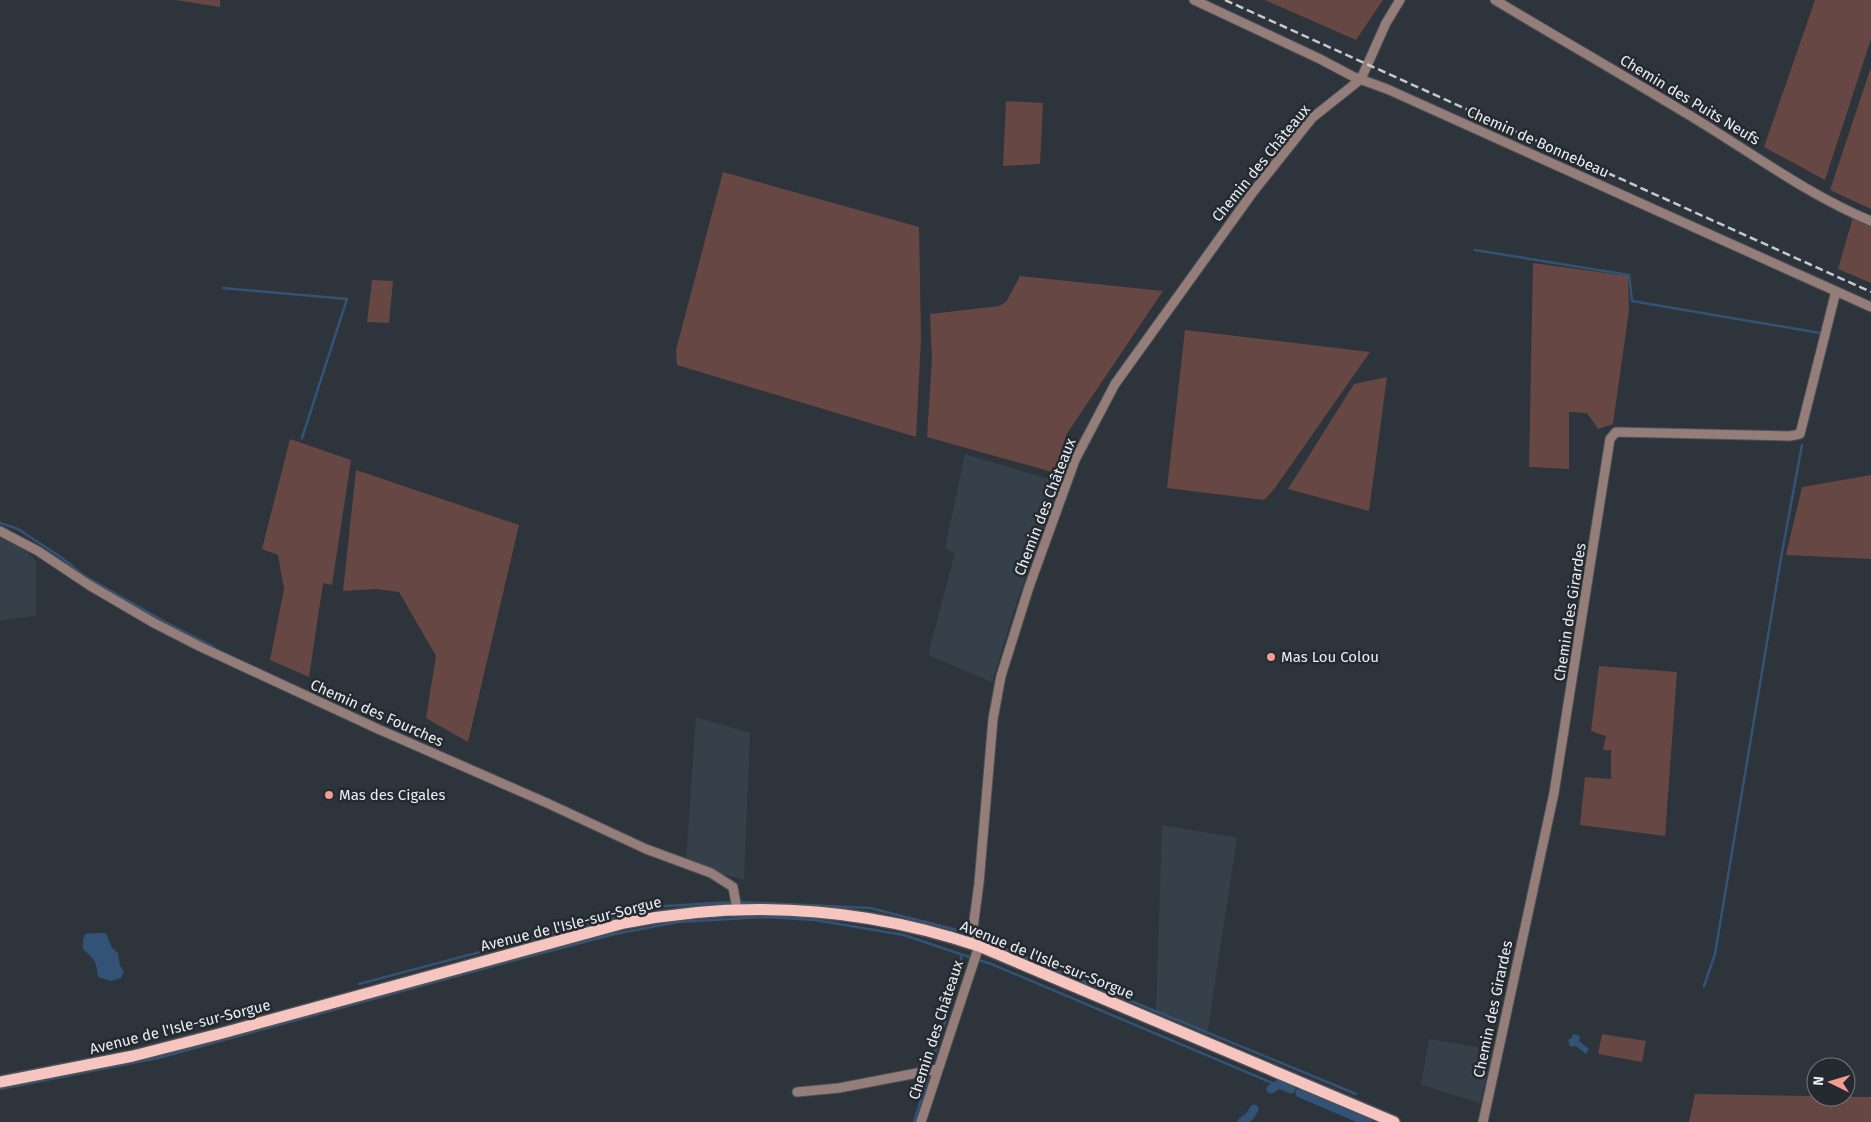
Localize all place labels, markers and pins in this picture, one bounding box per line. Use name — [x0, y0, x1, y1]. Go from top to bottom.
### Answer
place label: Mas Lou Colou — [1281, 648, 1379, 666]
marker: Mas Lou Colou — [1265, 651, 1277, 663]
place label: Mas des Cigales — [339, 786, 445, 804]
marker: Mas des Cigales — [323, 789, 335, 801]

